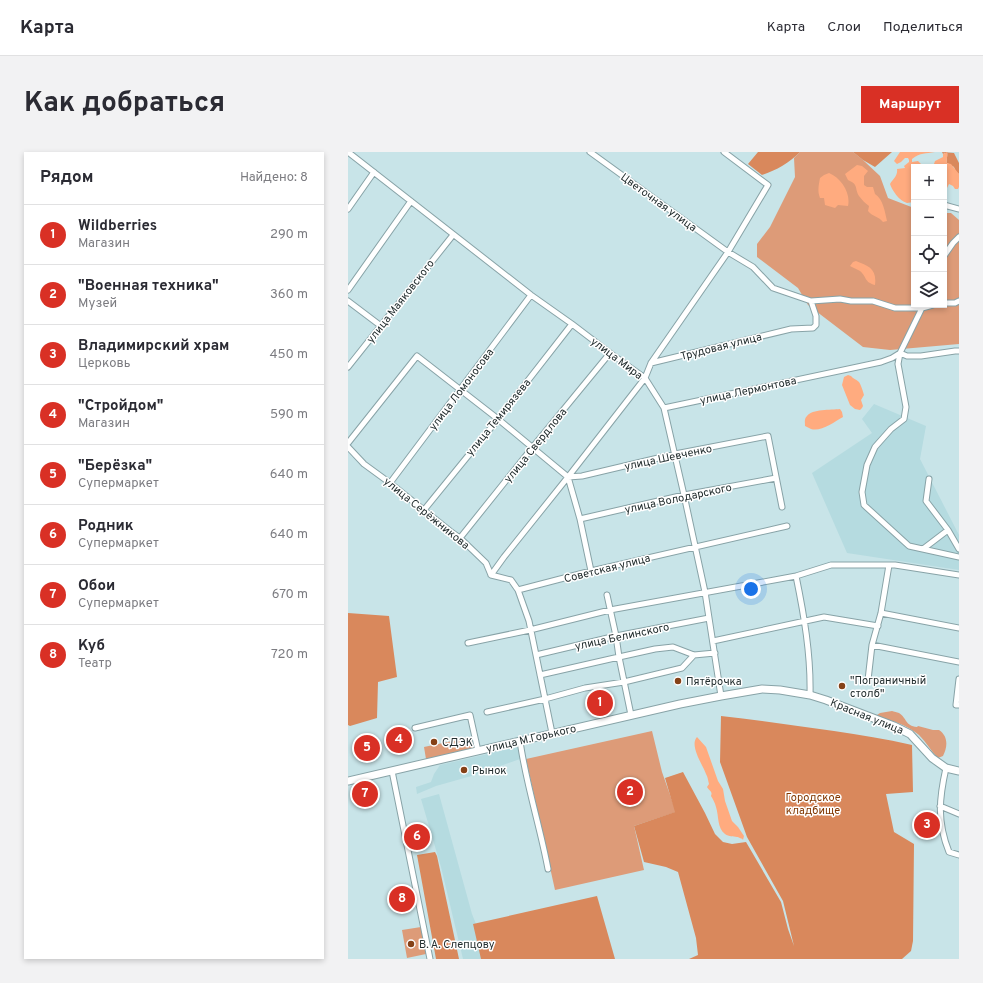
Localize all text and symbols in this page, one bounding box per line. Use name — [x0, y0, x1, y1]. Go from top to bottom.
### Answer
text: Карта — [20, 16, 74, 40]
text: Карта — [767, 19, 805, 36]
text: Слои — [827, 19, 861, 36]
text: Поделиться — [883, 19, 963, 36]
text: Как добраться — [24, 86, 225, 122]
button: Маршрут — [861, 86, 959, 123]
map controls — [911, 164, 947, 308]
button: + — [911, 164, 947, 200]
text: Рядом — [40, 167, 93, 189]
text: Найдено: 8 — [240, 170, 308, 186]
street label: Цветочная улица — [618, 171, 699, 235]
button: − — [911, 200, 947, 236]
text: Wildberries — [78, 217, 157, 236]
text: 1 — [50, 227, 56, 243]
text: 290 m — [270, 227, 308, 243]
text: Магазин — [78, 236, 130, 252]
button: locate — [911, 236, 947, 272]
street label: улица Маяковского — [364, 257, 438, 346]
button: layers — [911, 272, 947, 308]
text: "Военная техника" — [78, 277, 219, 296]
text: 2 — [49, 287, 57, 303]
text: 360 m — [270, 287, 308, 303]
text: Музей — [78, 296, 117, 312]
street label: Трудовая улица — [679, 330, 764, 364]
street label: улица Мира — [588, 335, 645, 383]
text: Владимирский храм — [78, 337, 229, 356]
street label: улица Ломоносова — [426, 346, 497, 433]
text: 3 — [49, 347, 57, 363]
text: 450 m — [269, 347, 308, 363]
text: Церковь — [78, 356, 131, 372]
street label: улица Лермонтова — [699, 374, 798, 408]
street label: улица Темирязева — [463, 376, 534, 459]
text: "Стройдом" — [78, 397, 163, 416]
street label: улица Свердлова — [501, 405, 570, 486]
text: 4 — [49, 407, 57, 423]
text: 590 m — [270, 407, 308, 423]
text: Магазин — [78, 416, 130, 432]
street label: улица Шевченко — [623, 442, 713, 474]
text: "Берёзка" — [78, 457, 152, 476]
text: 5 — [49, 467, 57, 483]
text: 640 m — [270, 467, 308, 483]
street label: улица Серёжникова — [381, 475, 472, 553]
text: Супермаркет — [78, 476, 159, 492]
street label: улица Володарского — [623, 481, 733, 517]
text: Родник — [78, 517, 134, 536]
text: 6 — [49, 527, 57, 543]
text: 640 m — [270, 527, 308, 543]
text: Супермаркет — [78, 536, 159, 552]
street label: Советская улица — [563, 551, 652, 586]
text: Обои — [78, 577, 115, 596]
your location — [741, 579, 761, 599]
text: 7 — [50, 587, 56, 603]
text: 670 m — [272, 587, 308, 603]
text: Супермаркет — [78, 596, 159, 612]
street label: улица Белинского — [574, 620, 671, 654]
text: Куб — [78, 637, 105, 656]
text: 8 — [49, 647, 57, 663]
text: 720 m — [271, 647, 308, 663]
text: Театр — [78, 656, 112, 672]
place label: "Пограничный столб" — [850, 674, 926, 701]
place label: Пятёрочка — [686, 675, 742, 689]
marker: Пятёрочка — [673, 676, 683, 686]
marker: "Пограничный столб" — [837, 681, 847, 691]
pin: 1 — [587, 688, 613, 718]
street label: Красная улица — [828, 696, 905, 738]
street label: улица М.Горького — [485, 722, 578, 756]
pin: 4 — [386, 725, 412, 755]
pin: 5 — [354, 733, 380, 763]
place label: СДЭК — [442, 736, 473, 750]
marker: СДЭК — [429, 737, 439, 747]
place label: Рынок — [472, 764, 507, 778]
marker: Рынок — [459, 765, 469, 775]
pin: 2 — [617, 777, 643, 807]
pin: 7 — [352, 779, 378, 809]
park label: Городское кладбище — [785, 791, 841, 818]
pin: 3 — [914, 810, 940, 840]
pin: 6 — [404, 822, 430, 852]
pin: 8 — [389, 884, 415, 914]
place label: В. А. Слепцову — [419, 938, 495, 952]
marker: В. А. Слепцову — [406, 939, 416, 949]

